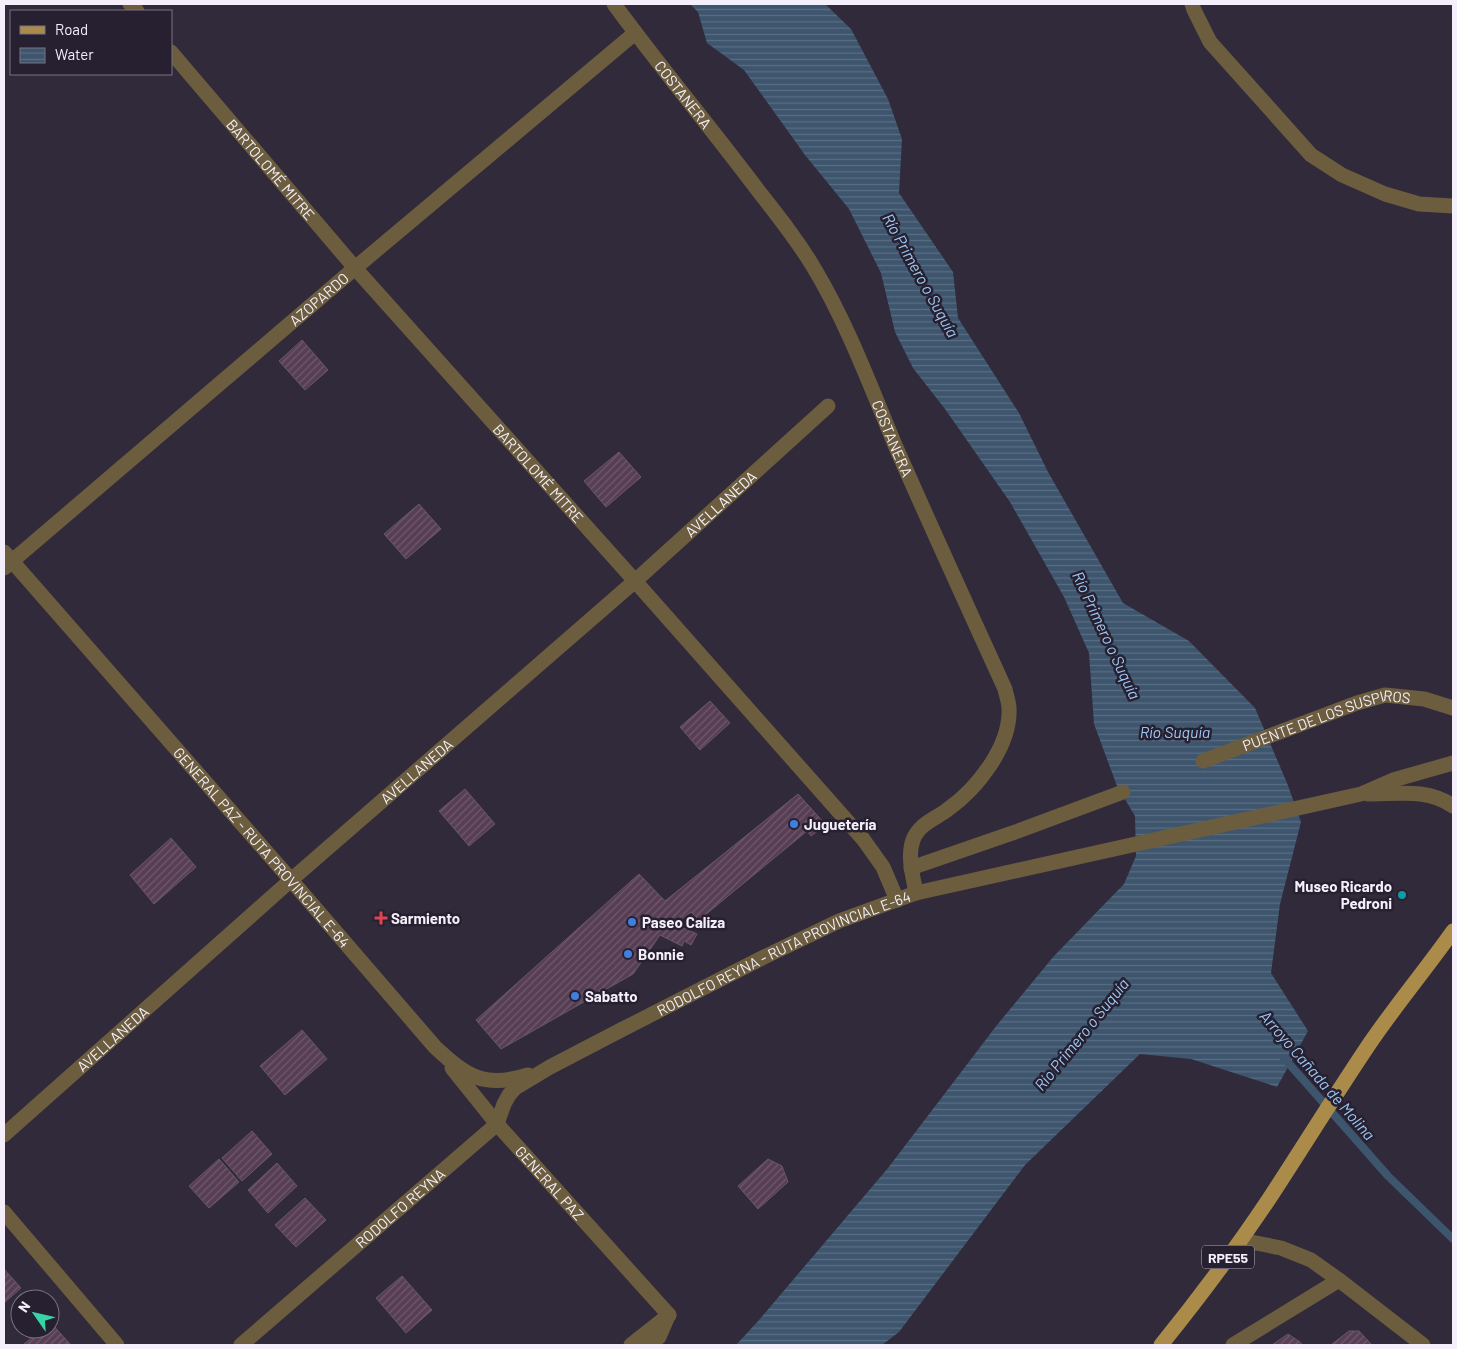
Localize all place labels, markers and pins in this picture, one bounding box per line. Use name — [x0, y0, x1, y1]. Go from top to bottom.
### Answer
place label: Juguetería — [804, 815, 877, 833]
marker: Juguetería — [788, 818, 800, 830]
place label: Museo Ricardo Pedroni — [1295, 877, 1392, 912]
marker: Museo Ricardo Pedroni — [1396, 889, 1408, 901]
place label: Sarmiento — [391, 909, 460, 927]
marker: Sarmiento — [375, 912, 387, 924]
place label: Paseo Caliza — [642, 913, 725, 931]
marker: Paseo Caliza — [626, 916, 638, 928]
place label: Bonnie — [638, 945, 684, 963]
marker: Bonnie — [622, 948, 634, 960]
place label: Sabatto — [585, 987, 638, 1005]
marker: Sabatto — [569, 990, 581, 1002]

